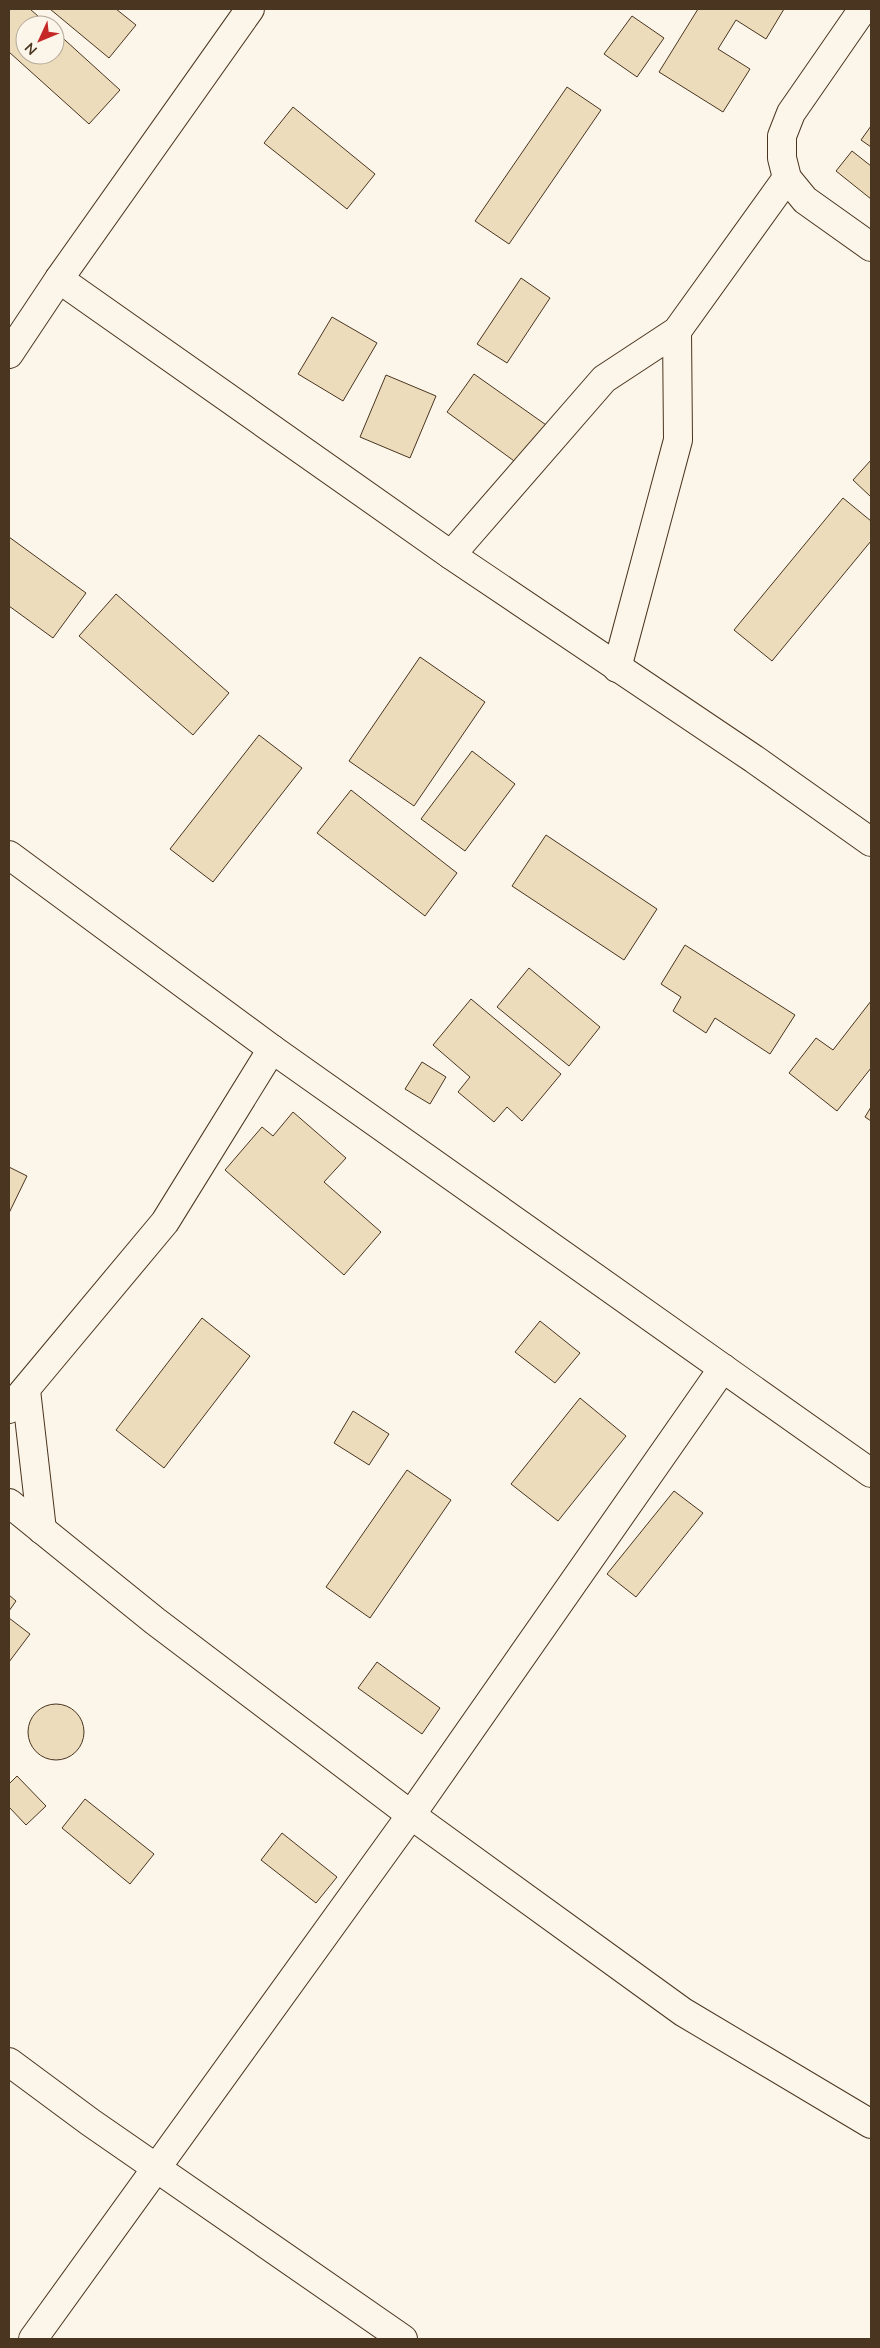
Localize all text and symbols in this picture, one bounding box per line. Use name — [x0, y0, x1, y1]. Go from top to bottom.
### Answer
north arrow — [15, 15, 65, 65]
text: N — [21, 38, 41, 59]

